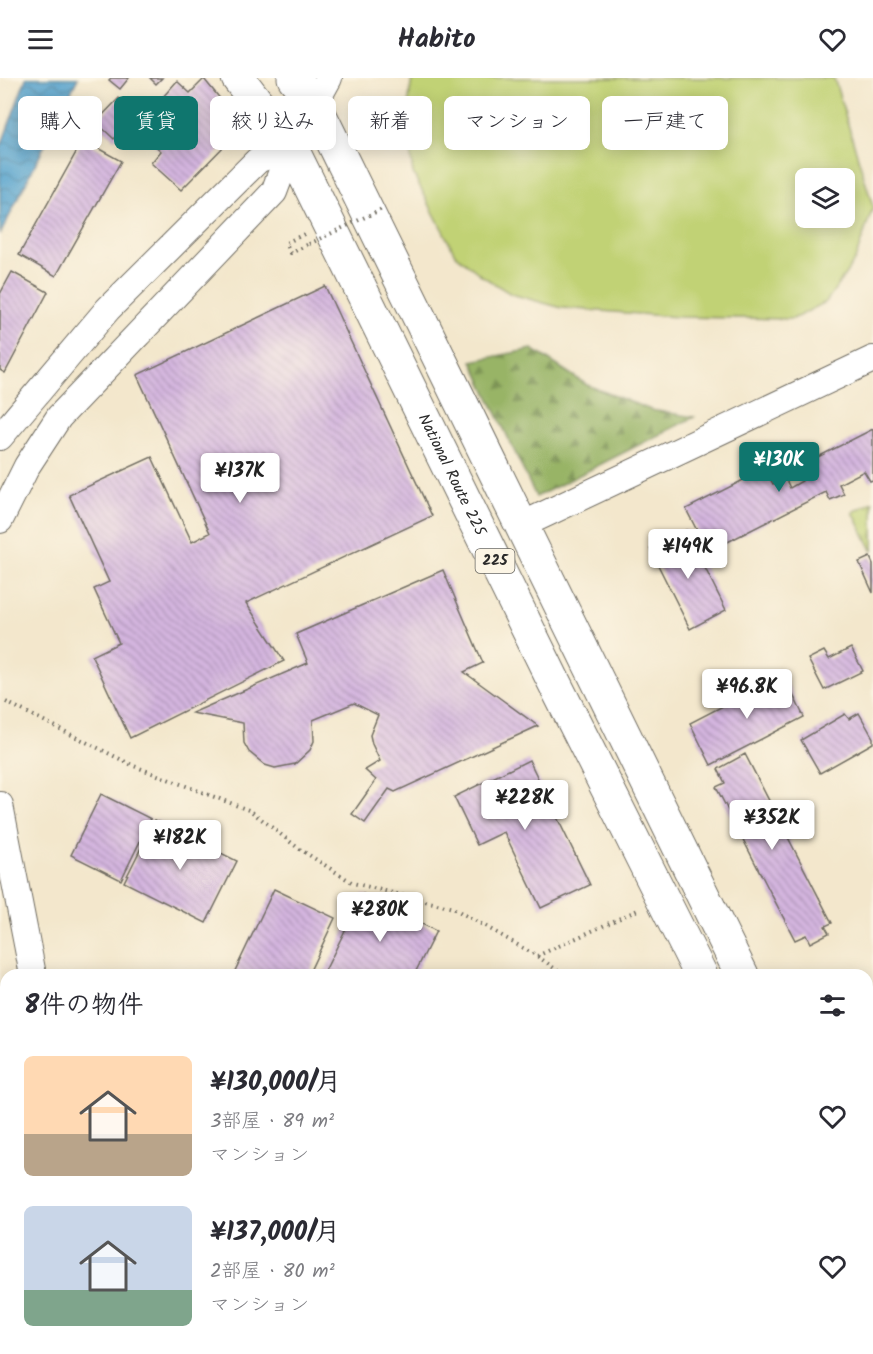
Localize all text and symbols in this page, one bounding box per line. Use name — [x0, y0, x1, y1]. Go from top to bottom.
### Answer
text: Habito — [397, 18, 476, 61]
icon: menu — [24, 23, 57, 56]
icon: heart — [816, 23, 849, 56]
chip: 購入 — [18, 96, 102, 150]
chip: 賃貸 — [114, 96, 198, 150]
chip: 絞り込み — [210, 96, 336, 150]
chip: 新着 — [348, 96, 432, 150]
chip: マンション — [444, 96, 590, 150]
chip: 一戸建て — [602, 96, 728, 150]
map controls — [795, 168, 855, 228]
button: layers — [795, 168, 855, 228]
street label: National Route 225 — [411, 409, 493, 541]
pin: ¥130K — [737, 442, 821, 493]
text: ¥130K — [753, 445, 805, 477]
pin: ¥137K — [198, 453, 282, 504]
text: ¥137K — [215, 456, 265, 488]
pin: ¥149K — [646, 529, 730, 580]
text: ¥149K — [662, 532, 714, 564]
road number: 225 — [476, 549, 514, 573]
pin: ¥96.8K — [698, 669, 796, 720]
text: ¥96.8K — [716, 672, 778, 704]
pin: ¥228K — [483, 780, 567, 831]
text: ¥228K — [495, 783, 555, 815]
pin: ¥352K — [730, 800, 814, 851]
text: ¥352K — [743, 803, 801, 835]
pin: ¥182K — [138, 820, 222, 871]
text: ¥182K — [153, 823, 207, 855]
pin: ¥280K — [338, 892, 422, 943]
text: ¥280K — [351, 895, 409, 927]
text: 8件の物件 — [24, 985, 143, 1027]
icon: filters — [816, 989, 849, 1022]
text: ¥130,000/月 — [210, 1062, 342, 1104]
icon: home — [72, 1080, 144, 1152]
icon: heart — [816, 1100, 849, 1133]
text: 3部屋 · 89 m² — [210, 1106, 334, 1138]
text: マンション — [210, 1140, 309, 1172]
text: ¥137,000/月 — [210, 1212, 341, 1254]
icon: home — [72, 1230, 144, 1302]
icon: heart — [816, 1250, 849, 1283]
text: 2部屋 · 80 m² — [210, 1256, 335, 1288]
text: マンション — [210, 1290, 309, 1322]

